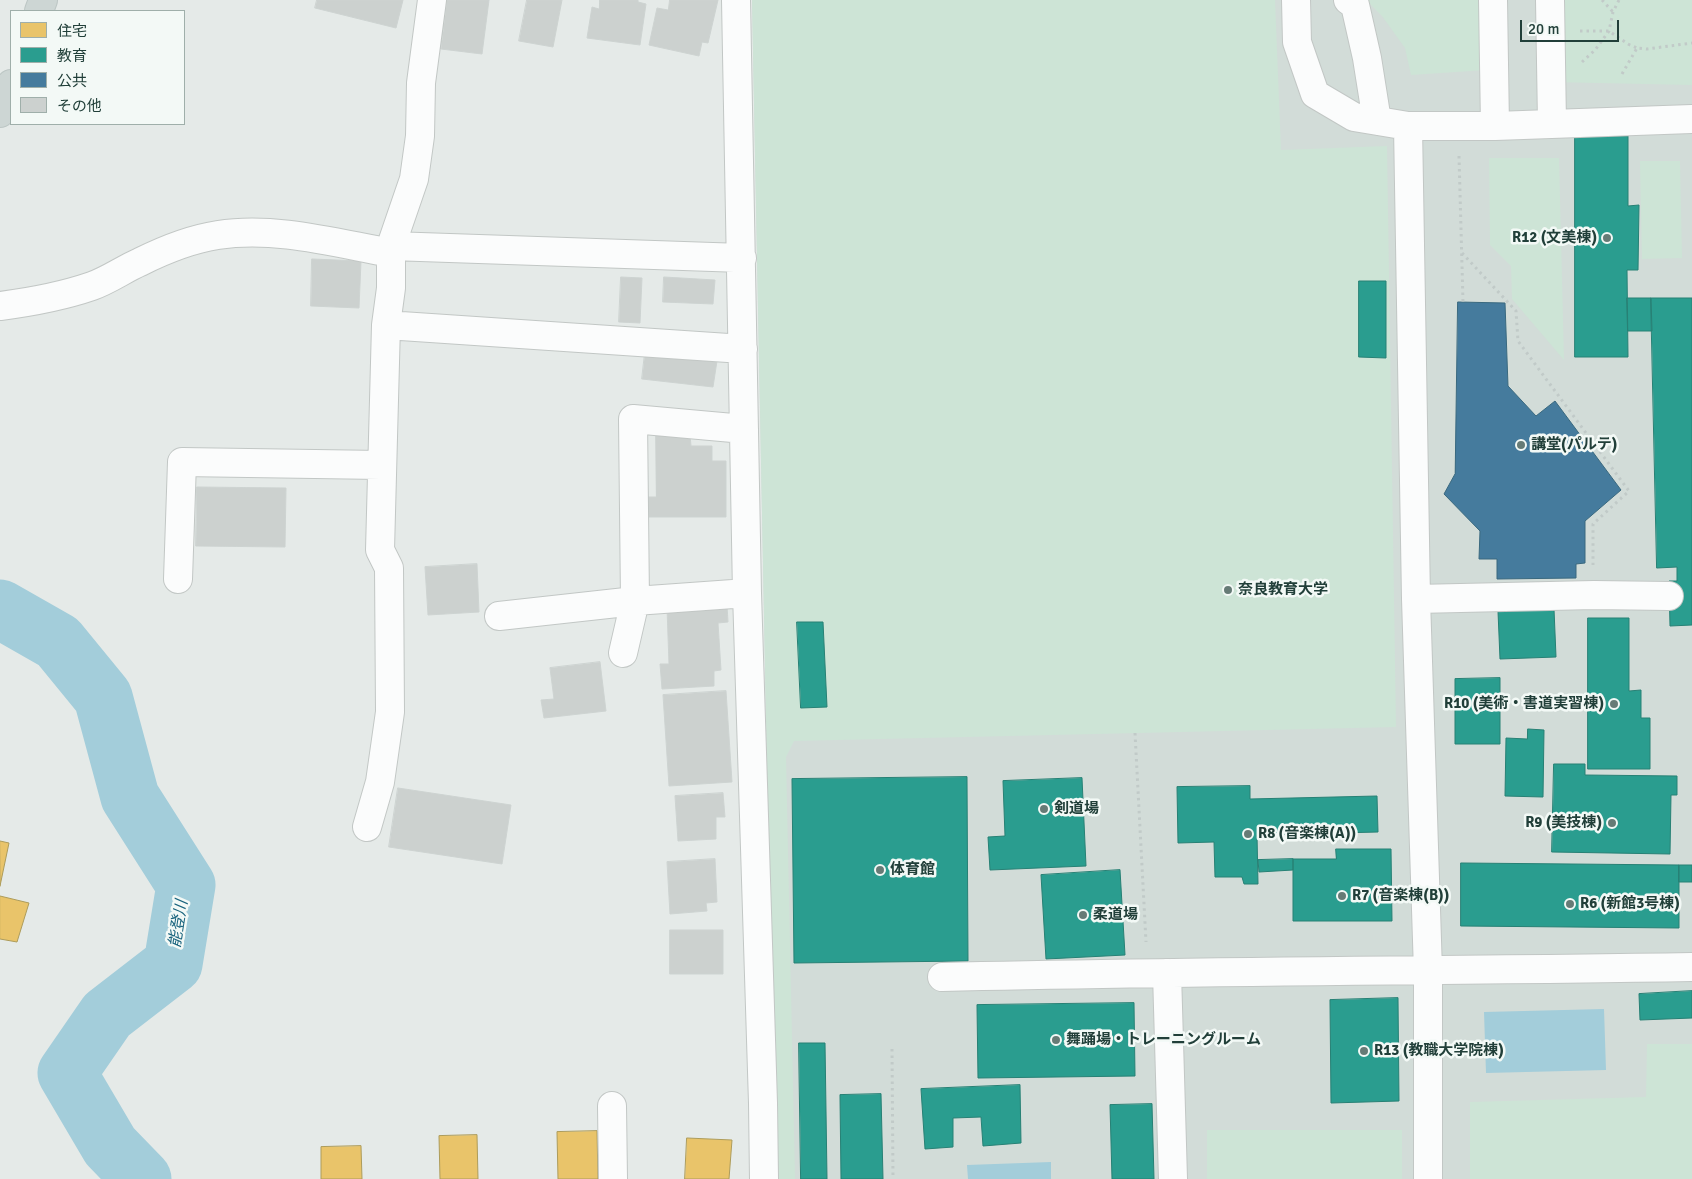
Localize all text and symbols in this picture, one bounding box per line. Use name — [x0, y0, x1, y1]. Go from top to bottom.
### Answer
legend — [10, 10, 185, 125]
scale bar — [1522, 10, 1621, 42]
text: 20 m — [1528, 20, 1559, 38]
text: 住宅 — [57, 22, 87, 40]
text: 教育 — [57, 47, 87, 65]
text: 公共 — [57, 72, 87, 90]
text: その他 — [57, 97, 102, 115]
place label: R12 (文美棟) — [1512, 229, 1597, 247]
marker: R12 (文美棟) — [1601, 232, 1613, 244]
place label: 講堂(パルテ) — [1531, 436, 1617, 454]
marker: 講堂(パルテ) — [1515, 439, 1527, 451]
place label: 奈良教育大学 — [1238, 581, 1328, 599]
marker: 奈良教育大学 — [1222, 584, 1234, 596]
place label: R10 (美術・書道実習棟) — [1444, 695, 1604, 713]
marker: R10 (美術・書道実習棟) — [1608, 698, 1620, 710]
place label: 剣道場 — [1054, 800, 1099, 818]
marker: 剣道場 — [1038, 803, 1050, 815]
place label: R9 (美技棟) — [1525, 814, 1602, 832]
marker: R9 (美技棟) — [1606, 817, 1618, 829]
place label: R8 (音楽棟(A)) — [1258, 825, 1356, 843]
marker: R8 (音楽棟(A)) — [1242, 828, 1254, 840]
place label: 体育館 — [890, 861, 935, 879]
marker: 体育館 — [874, 864, 886, 876]
place label: R7 (音楽棟(B)) — [1352, 887, 1449, 905]
marker: R7 (音楽棟(B)) — [1336, 890, 1348, 902]
place label: R6 (新館3号棟) — [1580, 895, 1680, 913]
marker: R6 (新館3号棟) — [1564, 898, 1576, 910]
water label: 能登川 — [166, 899, 192, 949]
place label: 柔道場 — [1093, 906, 1138, 924]
marker: 柔道場 — [1077, 909, 1089, 921]
place label: 舞踊場・トレーニングルーム — [1066, 1031, 1261, 1049]
marker: 舞踊場・トレーニングルーム — [1050, 1034, 1062, 1046]
place label: R13 (教職大学院棟) — [1374, 1042, 1504, 1060]
marker: R13 (教職大学院棟) — [1358, 1045, 1370, 1057]

